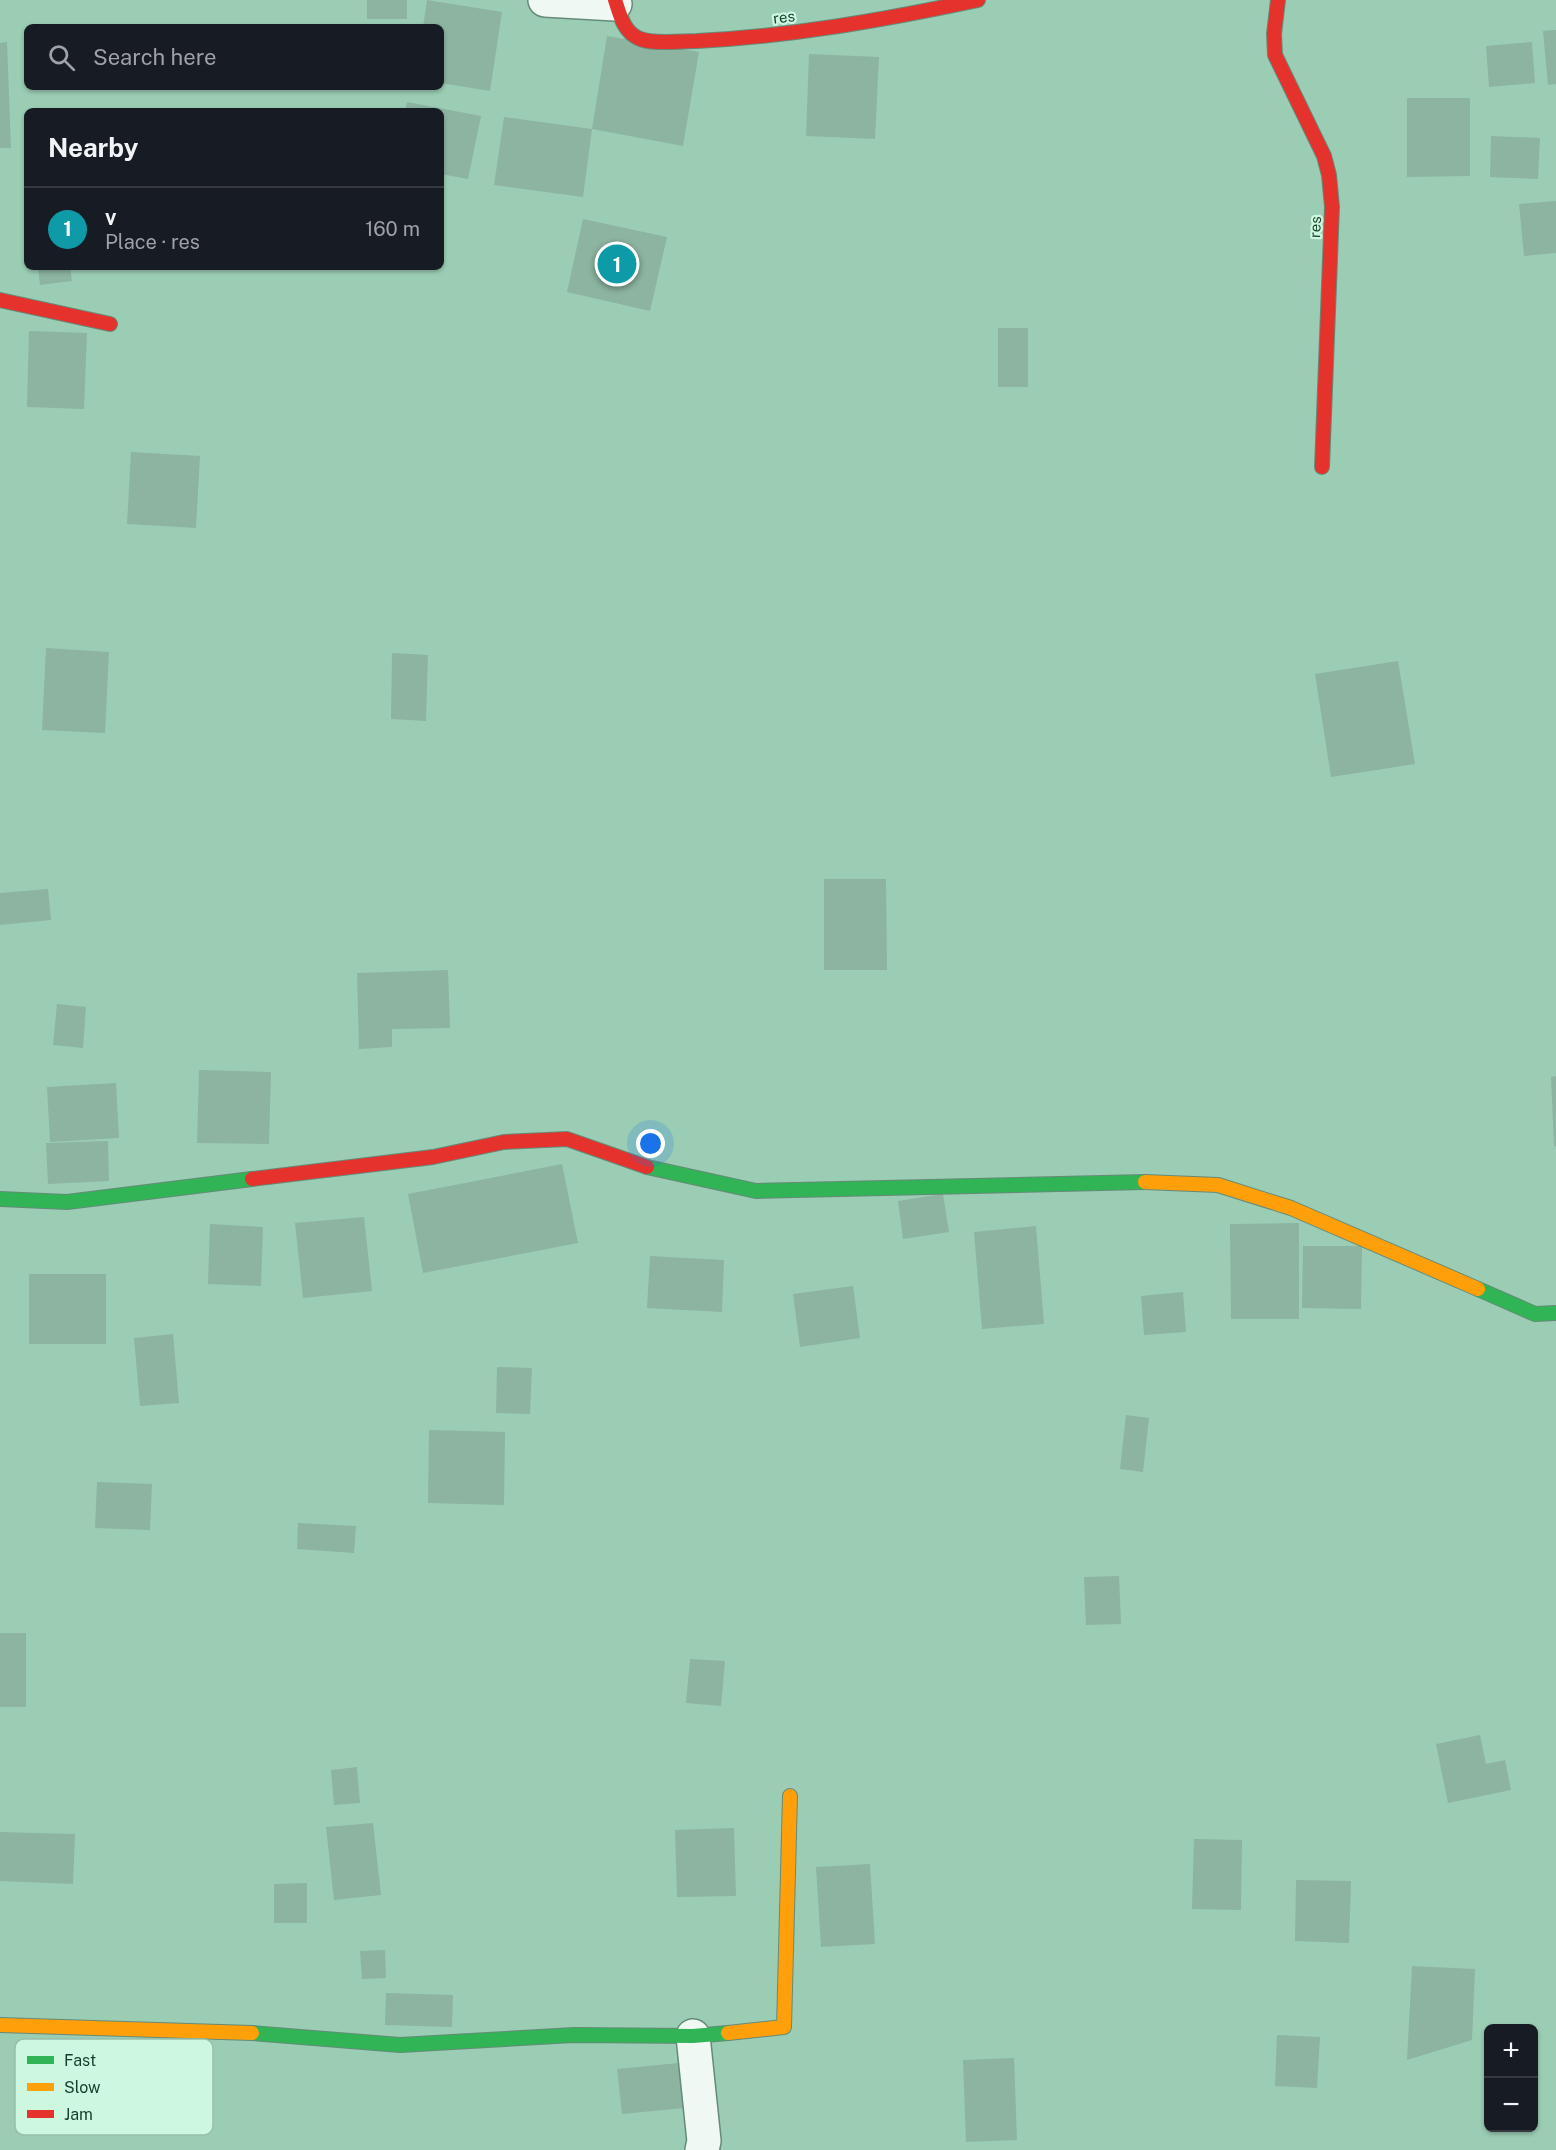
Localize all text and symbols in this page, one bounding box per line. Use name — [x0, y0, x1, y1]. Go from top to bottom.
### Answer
street label: res — [772, 7, 796, 27]
search box — [24, 24, 444, 90]
icon: search — [45, 41, 78, 74]
text: Search here — [93, 44, 217, 70]
text: Nearby — [48, 132, 138, 163]
text: v — [105, 204, 116, 230]
street label: res — [1306, 216, 1324, 238]
text: 1 — [63, 217, 72, 241]
text: 160 m — [365, 217, 420, 241]
text: Place · res — [105, 230, 200, 254]
pin: 1 — [598, 242, 636, 286]
your location — [636, 1129, 665, 1158]
map controls — [1484, 2024, 1538, 2132]
button: + — [1484, 2024, 1538, 2078]
legend — [15, 2039, 213, 2135]
text: Fast — [64, 2051, 96, 2070]
text: Slow — [64, 2078, 101, 2097]
button: − — [1484, 2078, 1538, 2132]
text: Jam — [64, 2105, 93, 2124]

